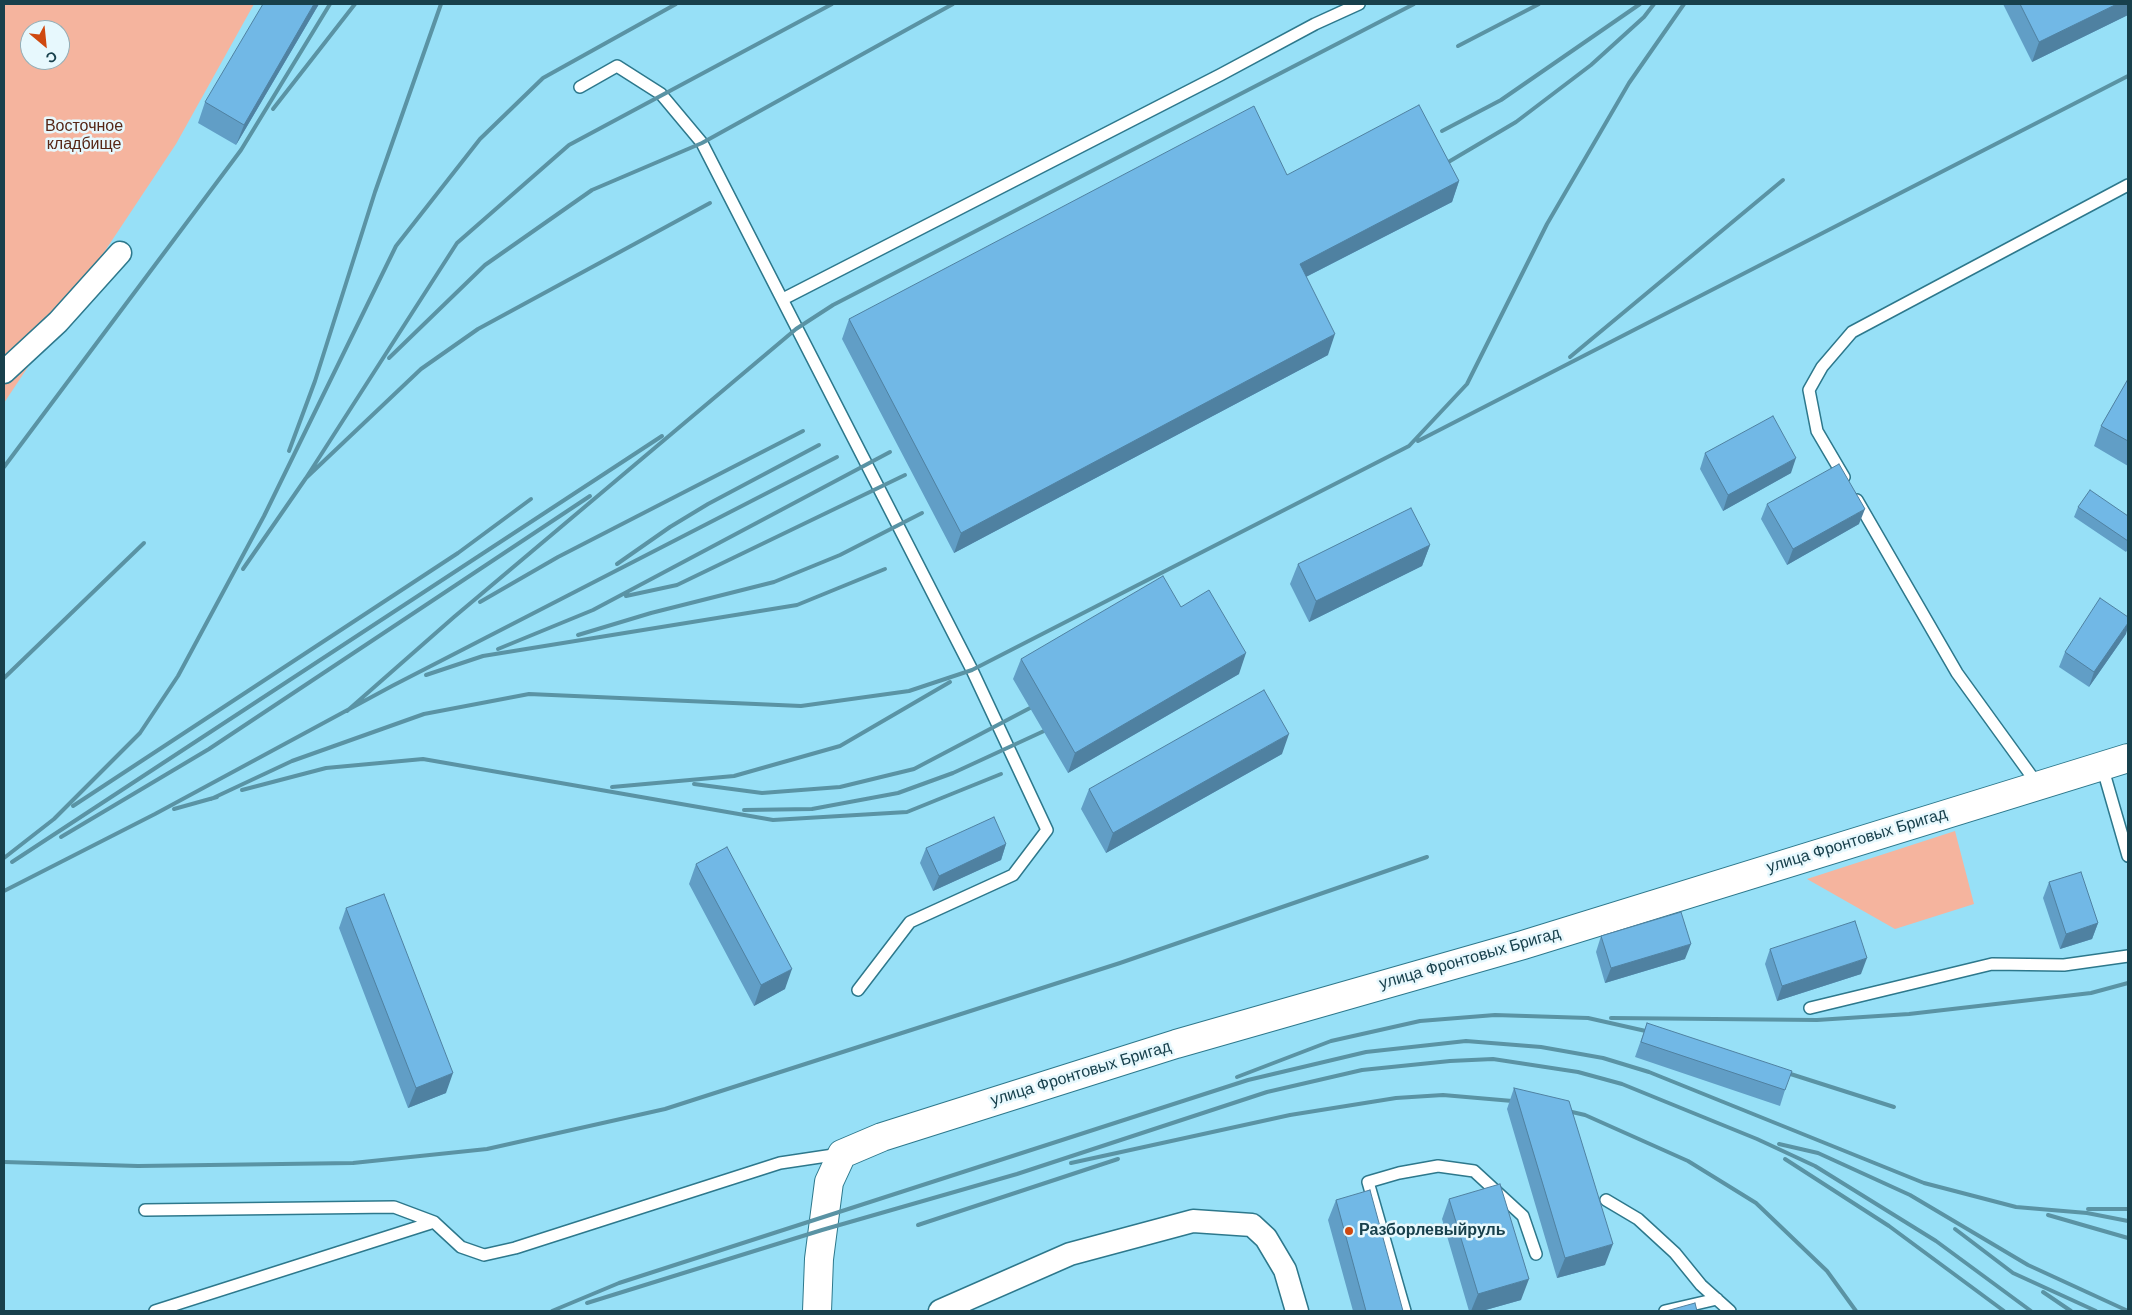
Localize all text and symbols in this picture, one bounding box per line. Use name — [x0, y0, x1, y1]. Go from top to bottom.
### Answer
north arrow — [20, 20, 70, 70]
text: С — [43, 47, 60, 68]
park label: Восточное кладбище — [45, 117, 123, 155]
street label: улица Фронтовых Бригад — [1765, 804, 1949, 878]
street label: улица Фронтовых Бригад — [1377, 924, 1563, 994]
street label: улица Фронтовых Бригад — [989, 1037, 1173, 1111]
place label: Разборлевыйруль — [1359, 1221, 1506, 1241]
marker: Разборлевыйруль — [1343, 1225, 1355, 1237]

